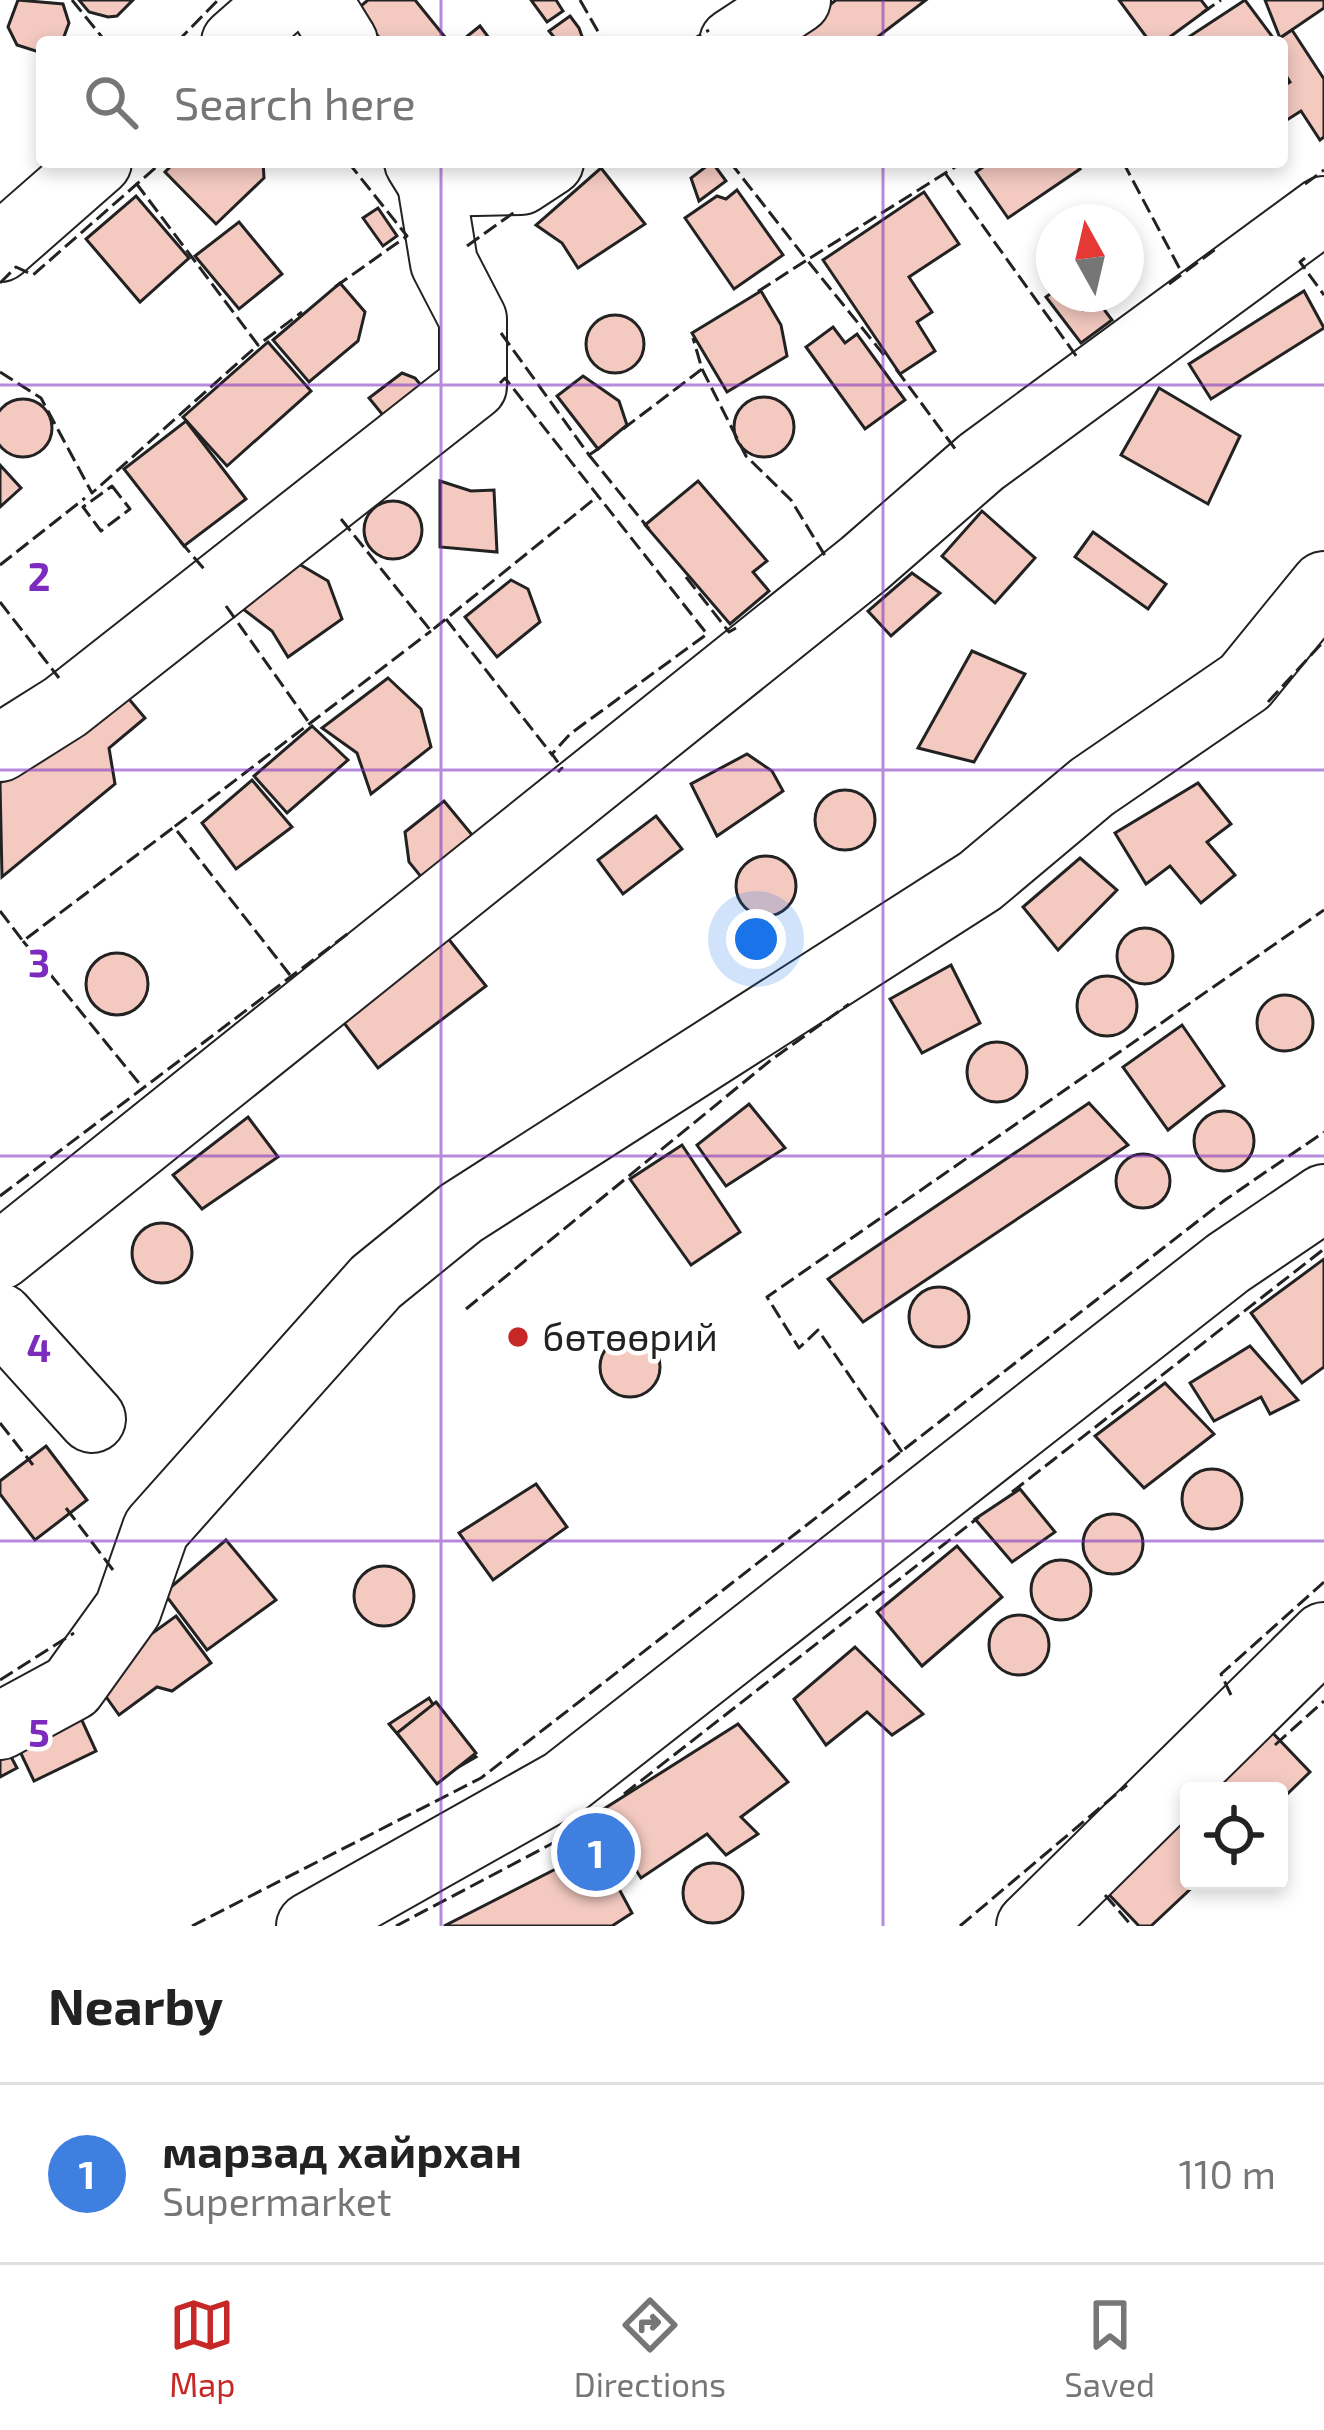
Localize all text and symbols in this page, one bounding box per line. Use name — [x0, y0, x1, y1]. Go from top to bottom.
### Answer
search box — [36, 36, 1288, 168]
icon: search — [78, 69, 144, 135]
text: Search here — [174, 75, 416, 129]
north arrow — [1036, 204, 1144, 312]
text: 2 — [28, 552, 50, 599]
your location — [726, 909, 786, 969]
text: 3 — [28, 938, 50, 985]
place label: бөтөөрий — [542, 1312, 718, 1359]
text: 4 — [27, 1323, 51, 1370]
marker: бөтөөрий — [505, 1324, 531, 1350]
text: 5 — [28, 1708, 50, 1755]
map controls — [1180, 1782, 1288, 1890]
button: locate — [1180, 1782, 1288, 1890]
pin: 1 — [557, 1807, 635, 1897]
text: Nearby — [48, 1974, 223, 2035]
text: марзад хайрхан — [162, 2123, 522, 2177]
text: 1 — [79, 2150, 95, 2197]
text: 110 m — [1179, 2150, 1276, 2197]
text: Supermarket — [162, 2177, 392, 2224]
tab: Map — [169, 2292, 235, 2404]
tab: Directions — [574, 2292, 726, 2404]
tab: Saved — [1064, 2292, 1155, 2404]

